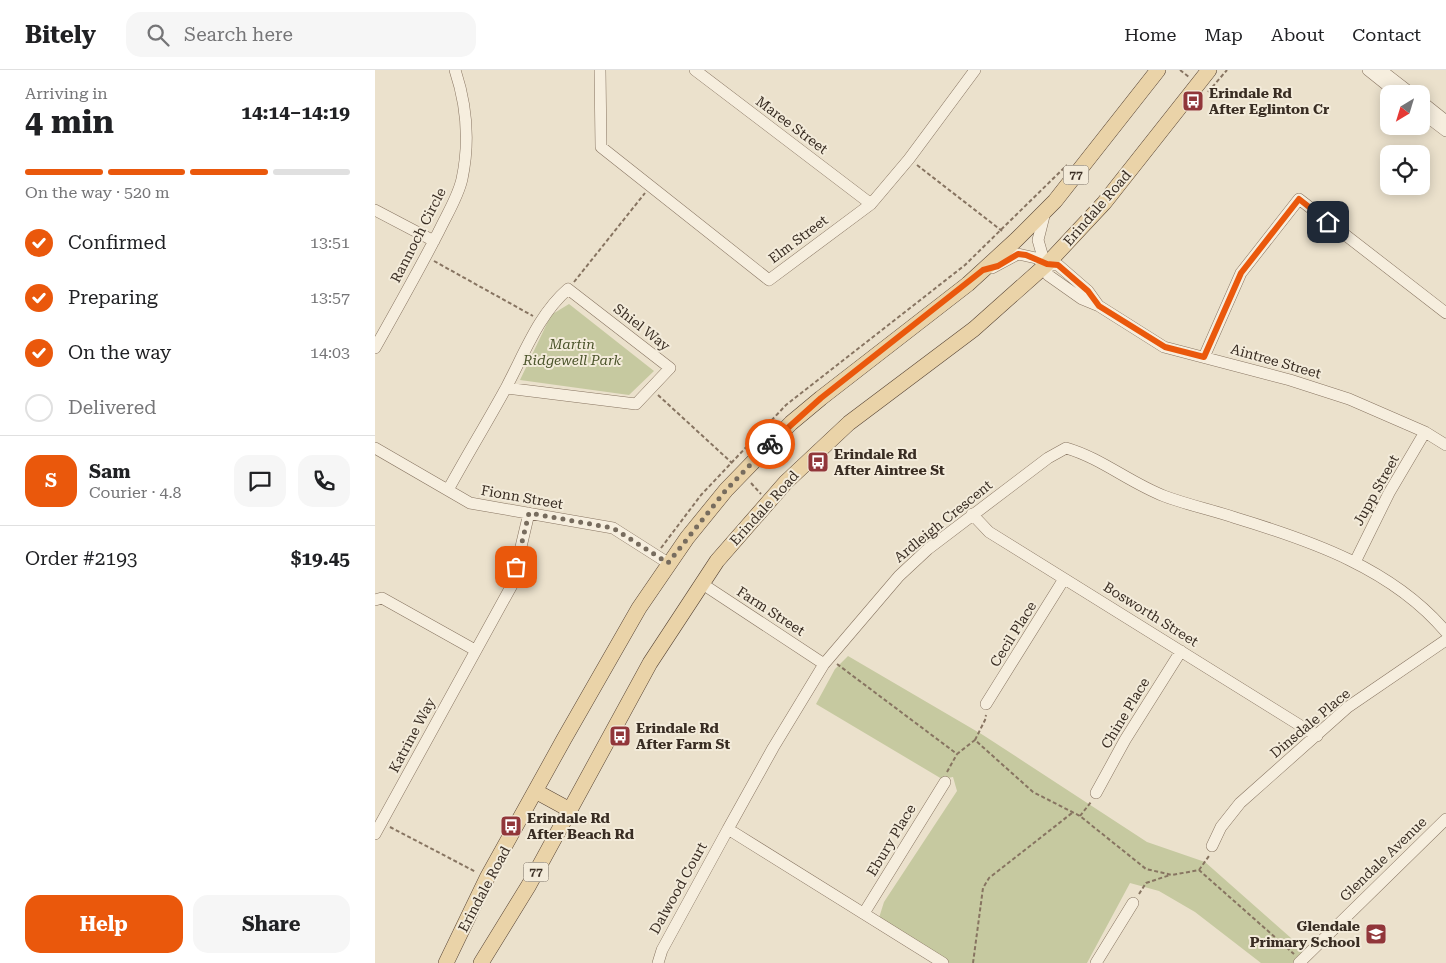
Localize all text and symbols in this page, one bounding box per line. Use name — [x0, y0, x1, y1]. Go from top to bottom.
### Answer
search box — [126, 12, 476, 57]
text: Bitely — [25, 21, 96, 49]
icon: search — [144, 21, 172, 49]
text: Search here — [184, 23, 293, 46]
text: Home — [1124, 24, 1176, 45]
text: Map — [1204, 24, 1243, 45]
text: About — [1271, 24, 1324, 45]
text: Contact — [1352, 24, 1421, 45]
text: Arriving in — [25, 84, 108, 103]
place label: Erindale Rd After Eglinton Cr — [1209, 85, 1330, 117]
north arrow — [1380, 85, 1430, 135]
map controls — [1380, 85, 1430, 195]
bus stop icon: Erindale Rd After Eglinton Cr — [1181, 89, 1205, 113]
street label: Maree Street — [753, 93, 831, 157]
text: 14:14–14:19 — [241, 101, 350, 124]
text: 4 min — [25, 103, 114, 141]
button: locate — [1380, 145, 1430, 195]
road number: 77 — [1063, 166, 1089, 184]
street label: Erindale Road — [1060, 167, 1134, 249]
text: On the way · 520 m — [25, 183, 170, 202]
street label: Rannoch Circle — [387, 185, 449, 285]
pin — [1307, 201, 1349, 243]
icon: home — [1314, 208, 1342, 236]
street label: Elm Street — [765, 212, 831, 266]
icon: check — [25, 229, 53, 257]
text: Confirmed — [68, 231, 166, 254]
text: 13:51 — [310, 233, 350, 252]
icon: check — [25, 284, 53, 312]
text: Preparing — [68, 286, 158, 309]
text: 13:57 — [310, 288, 350, 307]
street label: Shiel Way — [611, 300, 674, 354]
park label: Martin Ridgewell Park — [522, 336, 621, 368]
icon: check — [25, 339, 53, 367]
street label: Aintree Street — [1229, 340, 1323, 382]
text: On the way — [68, 341, 171, 364]
text: 14:03 — [310, 343, 350, 362]
text: Delivered — [68, 396, 156, 419]
courier — [745, 419, 795, 469]
icon: bike — [756, 430, 784, 458]
place label: Erindale Rd After Aintree St — [834, 446, 945, 478]
bus stop icon: Erindale Rd After Aintree St — [806, 450, 830, 474]
street label: Jupp Street — [1350, 452, 1402, 528]
button: chat — [234, 455, 286, 507]
button: phone — [298, 455, 350, 507]
text: Sam — [89, 460, 131, 483]
street label: Erindale Road — [726, 467, 802, 549]
text: S — [45, 469, 57, 492]
street label: Ardleigh Crescent — [891, 477, 995, 565]
street label: Fionn Street — [480, 482, 564, 512]
text: Courier · 4.8 — [89, 483, 182, 502]
pin — [495, 546, 537, 588]
text: Order #2193 — [25, 547, 137, 570]
text: $19.45 — [291, 547, 350, 570]
icon: bag — [502, 553, 530, 581]
street label: Bosworth Street — [1101, 578, 1201, 650]
street label: Farm Street — [734, 583, 808, 639]
street label: Cecil Place — [987, 598, 1040, 670]
street label: Chine Place — [1098, 674, 1153, 751]
street label: Dinsdale Place — [1267, 685, 1353, 761]
street label: Katrine Way — [386, 694, 439, 775]
place label: Erindale Rd After Farm St — [636, 720, 730, 752]
bus stop icon: Erindale Rd After Farm St — [608, 724, 632, 748]
street label: Ebury Place — [863, 801, 919, 879]
place label: Erindale Rd After Beach Rd — [527, 810, 635, 842]
street label: Glendale Avenue — [1336, 813, 1430, 904]
bus stop icon: Erindale Rd After Beach Rd — [499, 814, 523, 838]
street label: Dalwood Court — [646, 839, 710, 937]
street label: Erindale Road — [455, 843, 513, 935]
road number: 77 — [523, 862, 549, 882]
button: Help — [25, 895, 183, 953]
button: Share — [193, 895, 350, 953]
place label: Glendale Primary School — [1250, 918, 1360, 950]
school or university icon: Glendale Primary School — [1364, 922, 1388, 946]

